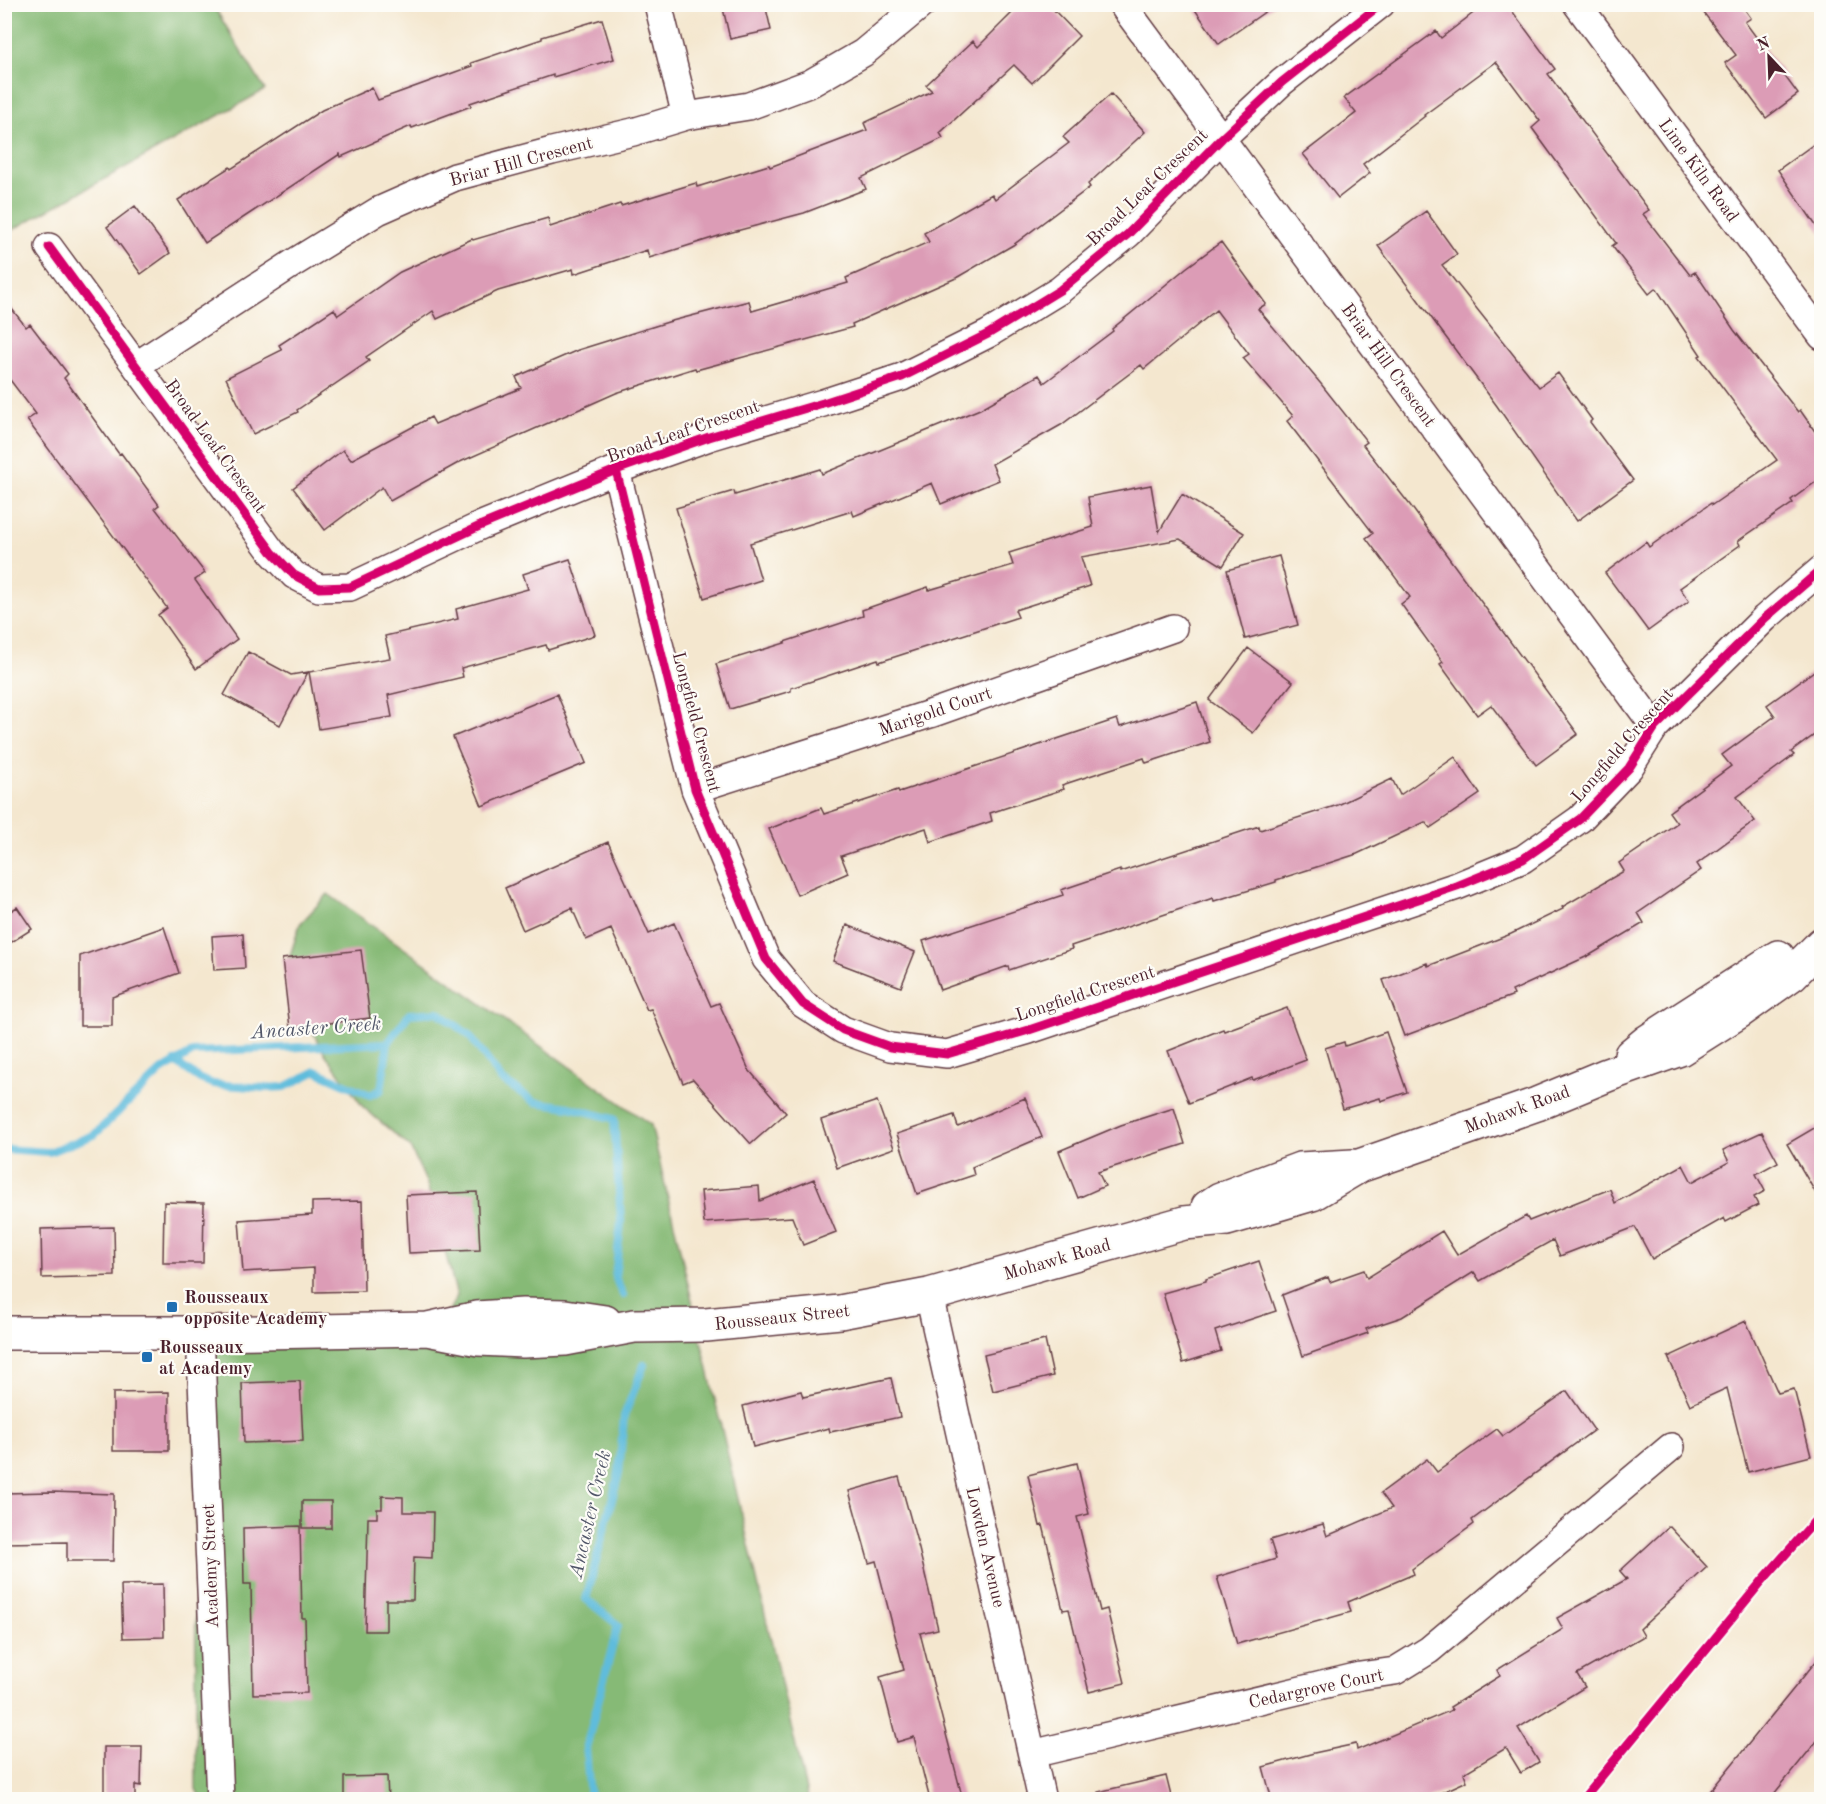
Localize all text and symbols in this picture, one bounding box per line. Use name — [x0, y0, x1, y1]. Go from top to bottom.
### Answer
north arrow — [1739, 27, 1799, 87]
text: N — [1755, 35, 1773, 55]
street label: Lime Kiln Road — [1655, 116, 1742, 226]
street label: Broad Leaf Crescent — [1084, 126, 1211, 250]
street label: Briar Hill Crescent — [448, 134, 595, 190]
street label: Briar Hill Crescent — [1338, 301, 1439, 431]
street label: Broad Leaf Crescent — [161, 377, 269, 517]
street label: Broad Leaf Crescent — [605, 397, 762, 466]
street label: Longfield Crescent — [669, 650, 724, 795]
street label: Marigold Court — [876, 684, 994, 740]
street label: Longfield Crescent — [1568, 685, 1677, 806]
street label: Longfield Crescent — [1013, 963, 1157, 1025]
water label: Ancaster Creek — [249, 1014, 382, 1044]
street label: Mohawk Road — [1462, 1083, 1572, 1137]
street label: Mohawk Road — [1002, 1236, 1113, 1284]
place label: Rousseaux opposite Academy — [184, 1289, 327, 1328]
marker: Rousseaux opposite Academy — [165, 1300, 179, 1314]
street label: Rousseaux Street — [714, 1302, 851, 1334]
place label: Rousseaux at Academy — [159, 1339, 252, 1378]
marker: Rousseaux at Academy — [140, 1350, 154, 1364]
water label: Ancaster Creek — [566, 1448, 615, 1581]
street label: Lowden Avenue — [962, 1485, 1008, 1609]
street label: Academy Street — [200, 1503, 222, 1629]
street label: Cedargrove Court — [1247, 1666, 1385, 1712]

